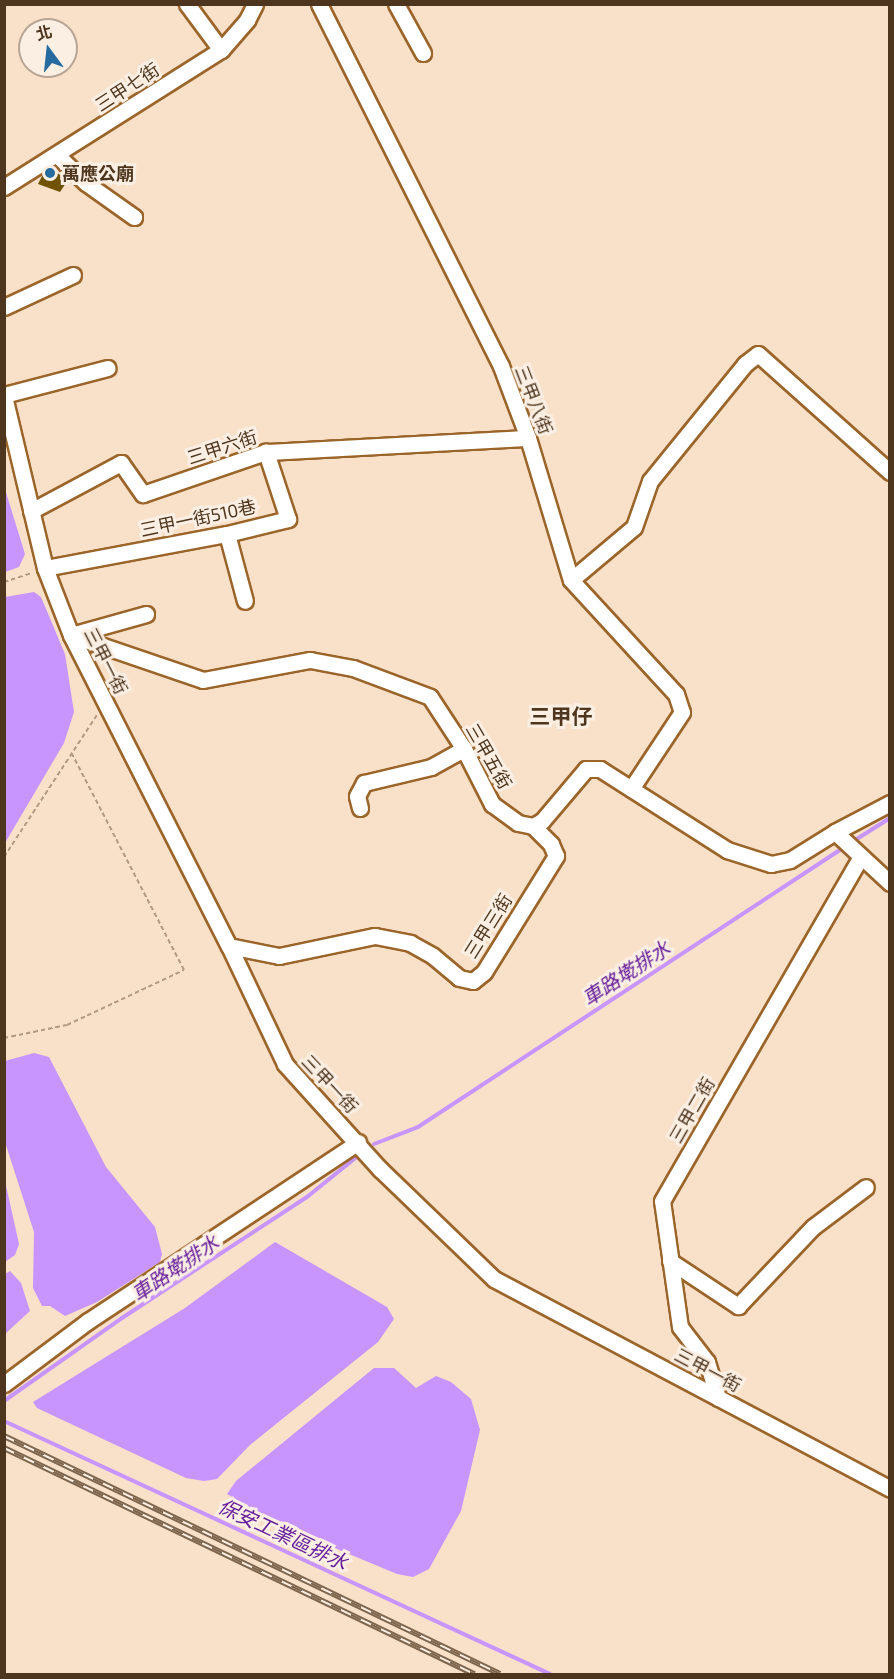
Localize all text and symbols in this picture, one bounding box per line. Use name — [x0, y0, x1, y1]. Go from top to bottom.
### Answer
north arrow — [18, 18, 78, 78]
text: 北 — [34, 21, 54, 43]
street label: 三甲七街 — [91, 58, 163, 116]
place label: 萬應公廟 — [62, 162, 134, 184]
marker: 萬應公廟 — [43, 166, 57, 180]
street label: 三甲八街 — [511, 363, 557, 437]
street label: 三甲六街 — [184, 426, 260, 468]
street label: 三甲一街510巷 — [138, 495, 258, 541]
street label: 三甲一街 — [80, 624, 132, 698]
district label: 三甲仔 — [530, 703, 592, 729]
street label: 三甲五街 — [462, 719, 516, 793]
street label: 三甲三街 — [460, 890, 516, 962]
water label: 車路墘排水 — [578, 936, 674, 1010]
street label: 三甲一街 — [298, 1050, 362, 1118]
street label: 三甲二街 — [665, 1073, 719, 1147]
water label: 車路墘排水 — [127, 1230, 223, 1306]
street label: 三甲一街 — [671, 1344, 745, 1396]
water label: 保安工業區排水 — [214, 1494, 352, 1574]

